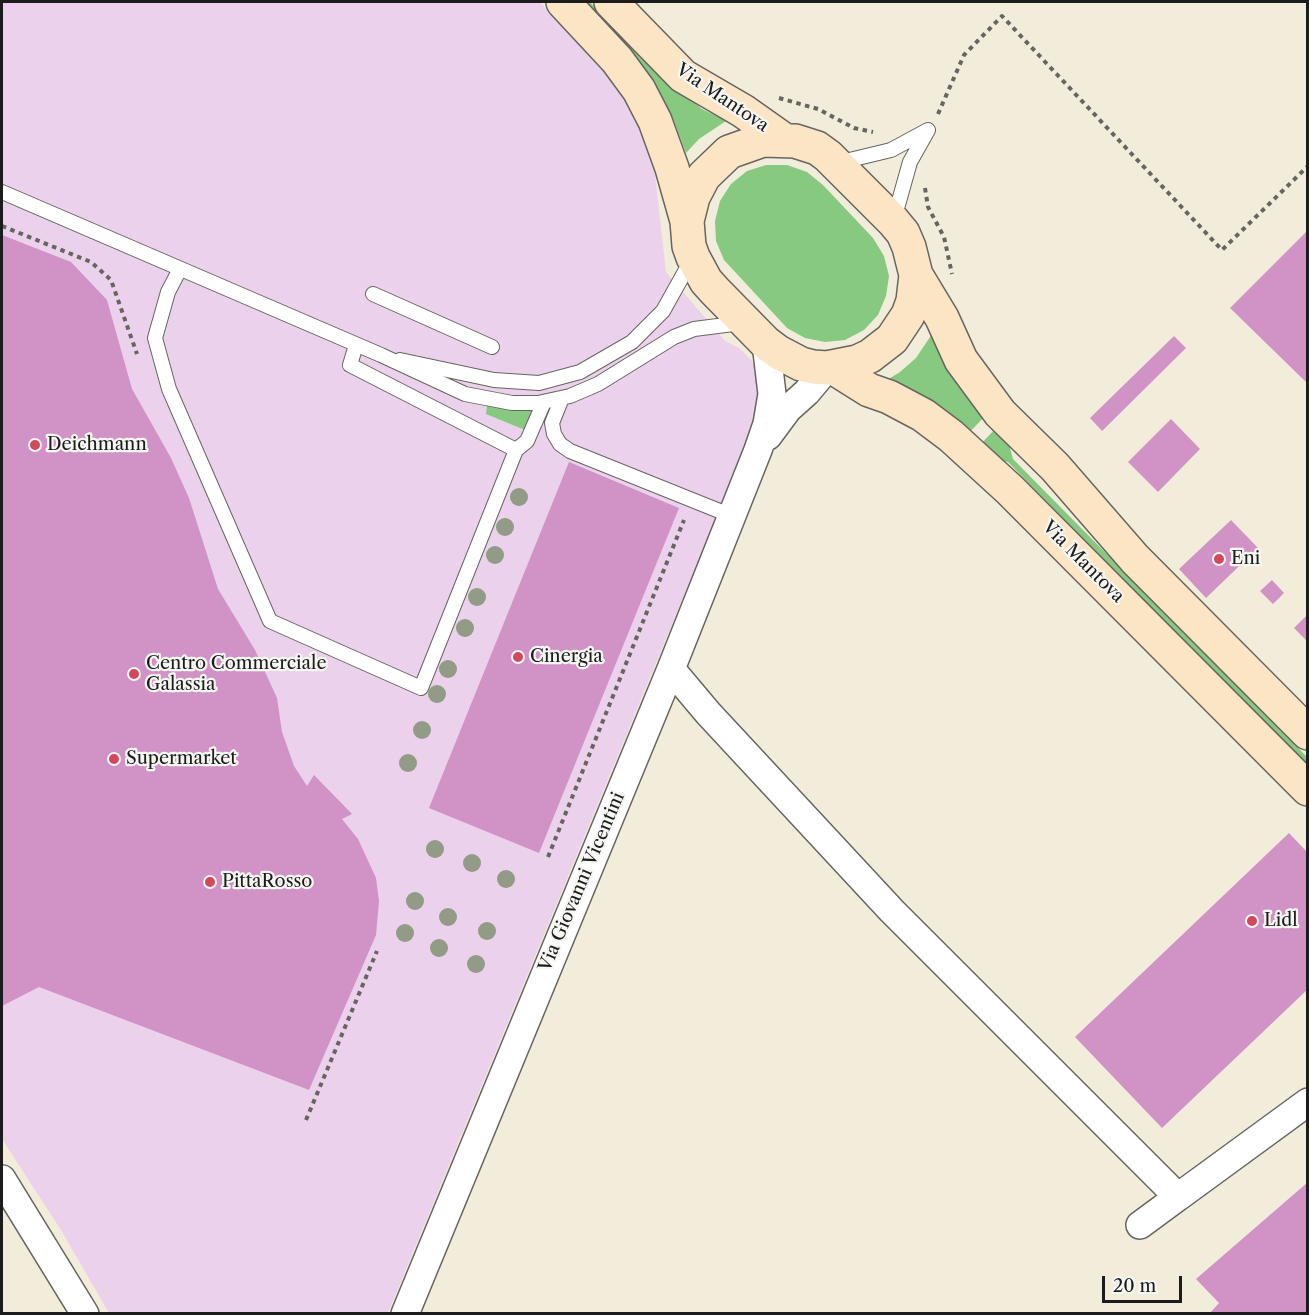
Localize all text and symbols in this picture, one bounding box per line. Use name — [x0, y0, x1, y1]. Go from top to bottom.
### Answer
street label: Via Mantova — [672, 59, 772, 137]
place label: Deichmann — [47, 434, 147, 456]
marker: Deichmann — [28, 438, 42, 452]
street label: Via Mantova — [1037, 516, 1129, 608]
place label: Eni — [1231, 548, 1260, 570]
marker: Eni — [1212, 552, 1226, 566]
place label: Cinergia — [530, 646, 603, 668]
marker: Cinergia — [511, 650, 525, 664]
place label: Centro Commerciale Galassia — [146, 653, 326, 696]
marker: Centro Commerciale Galassia — [127, 667, 141, 681]
place label: Supermarket — [126, 748, 237, 770]
marker: Supermarket — [107, 752, 121, 766]
street label: Via Giovanni Vicentini — [534, 789, 630, 975]
place label: PittaRosso — [222, 871, 312, 893]
marker: PittaRosso — [203, 875, 217, 889]
place label: Lidl — [1264, 910, 1298, 932]
marker: Lidl — [1245, 914, 1259, 928]
scale bar — [1105, 1264, 1184, 1302]
text: 20 m — [1113, 1275, 1156, 1297]

